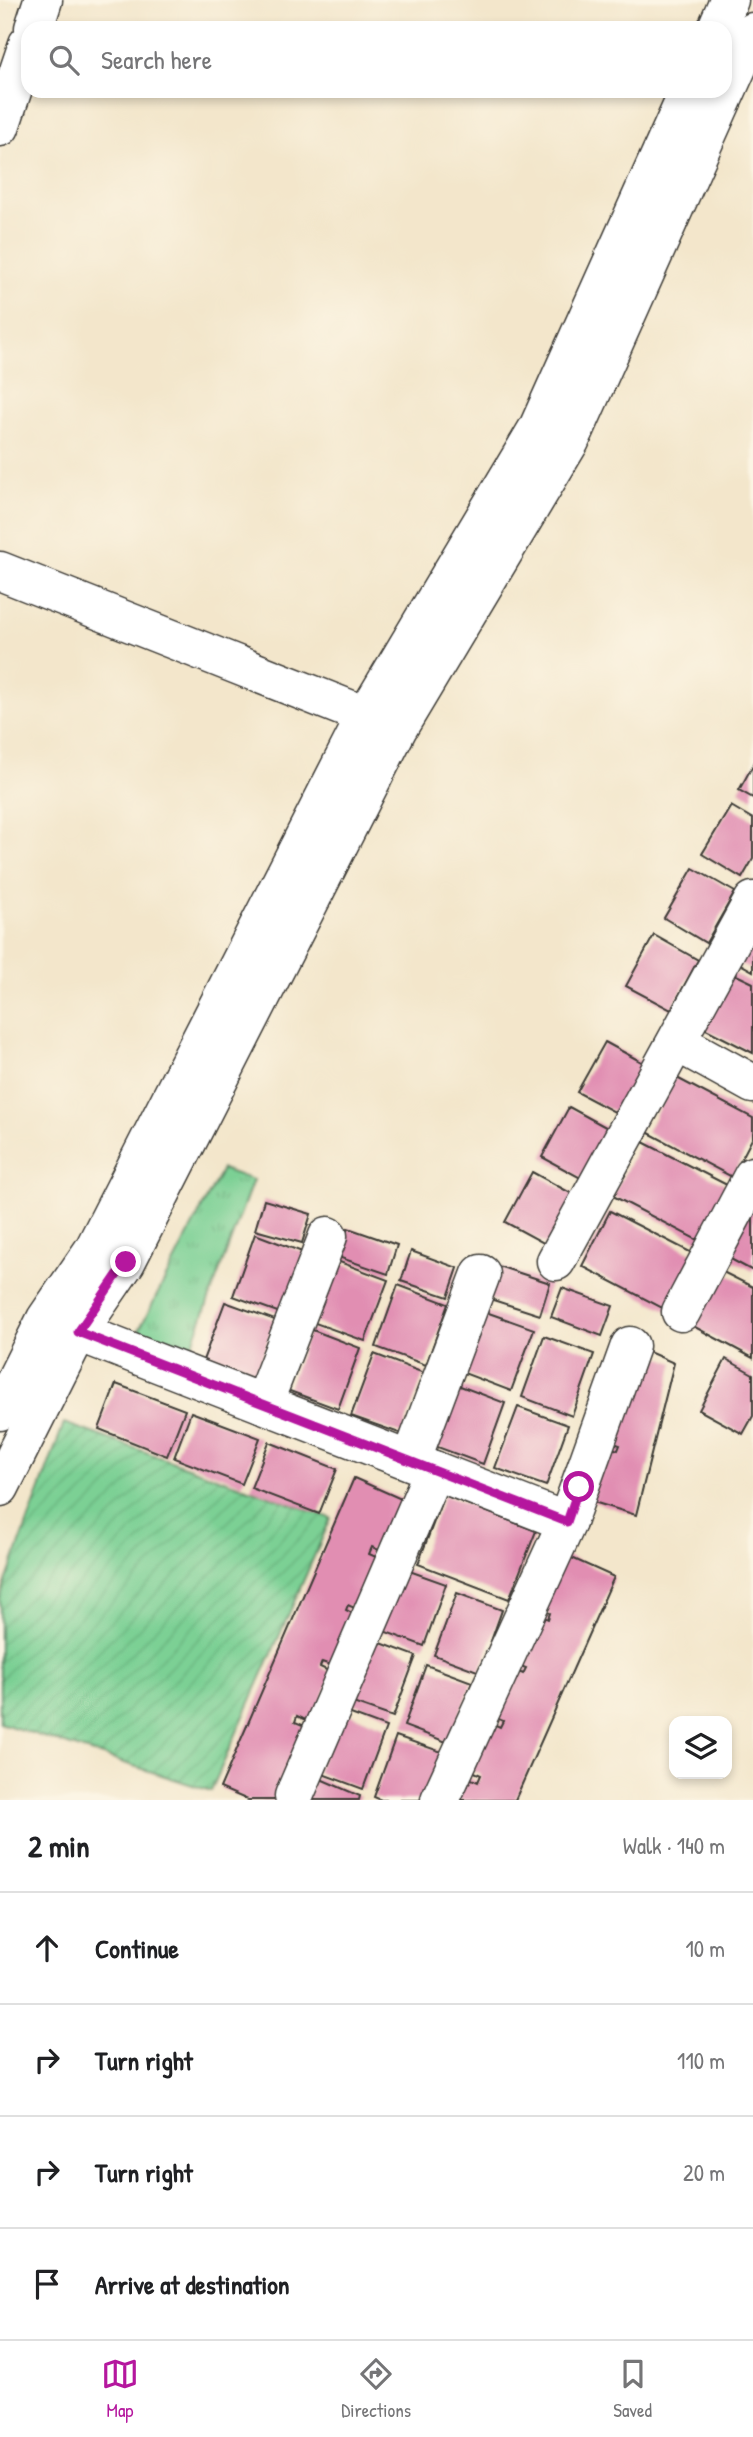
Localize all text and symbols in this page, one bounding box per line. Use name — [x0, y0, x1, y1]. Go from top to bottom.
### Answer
search box — [21, 21, 732, 98]
icon: search — [45, 41, 83, 79]
text: Search here — [101, 42, 212, 77]
route end — [110, 1246, 141, 1277]
route start — [563, 1471, 594, 1502]
map controls — [669, 1716, 732, 1779]
button: layers — [669, 1716, 732, 1779]
text: 2 min — [28, 1826, 90, 1866]
text: Walk · 140 m — [623, 1830, 725, 1861]
icon: ahead — [28, 1929, 66, 1967]
text: Continue — [95, 1931, 179, 1966]
text: 10 m — [685, 1933, 725, 1964]
icon: right — [28, 2041, 66, 2079]
text: Turn right — [95, 2043, 193, 2078]
text: 110 m — [677, 2045, 725, 2076]
icon: right — [28, 2153, 66, 2191]
text: Turn right — [95, 2155, 193, 2190]
text: 20 m — [683, 2157, 725, 2188]
icon: arrive — [28, 2265, 66, 2303]
text: Arrive at destination — [95, 2267, 290, 2302]
tab: Map — [101, 2355, 139, 2423]
tab: Directions — [341, 2355, 411, 2423]
tab: Saved — [613, 2355, 652, 2423]

